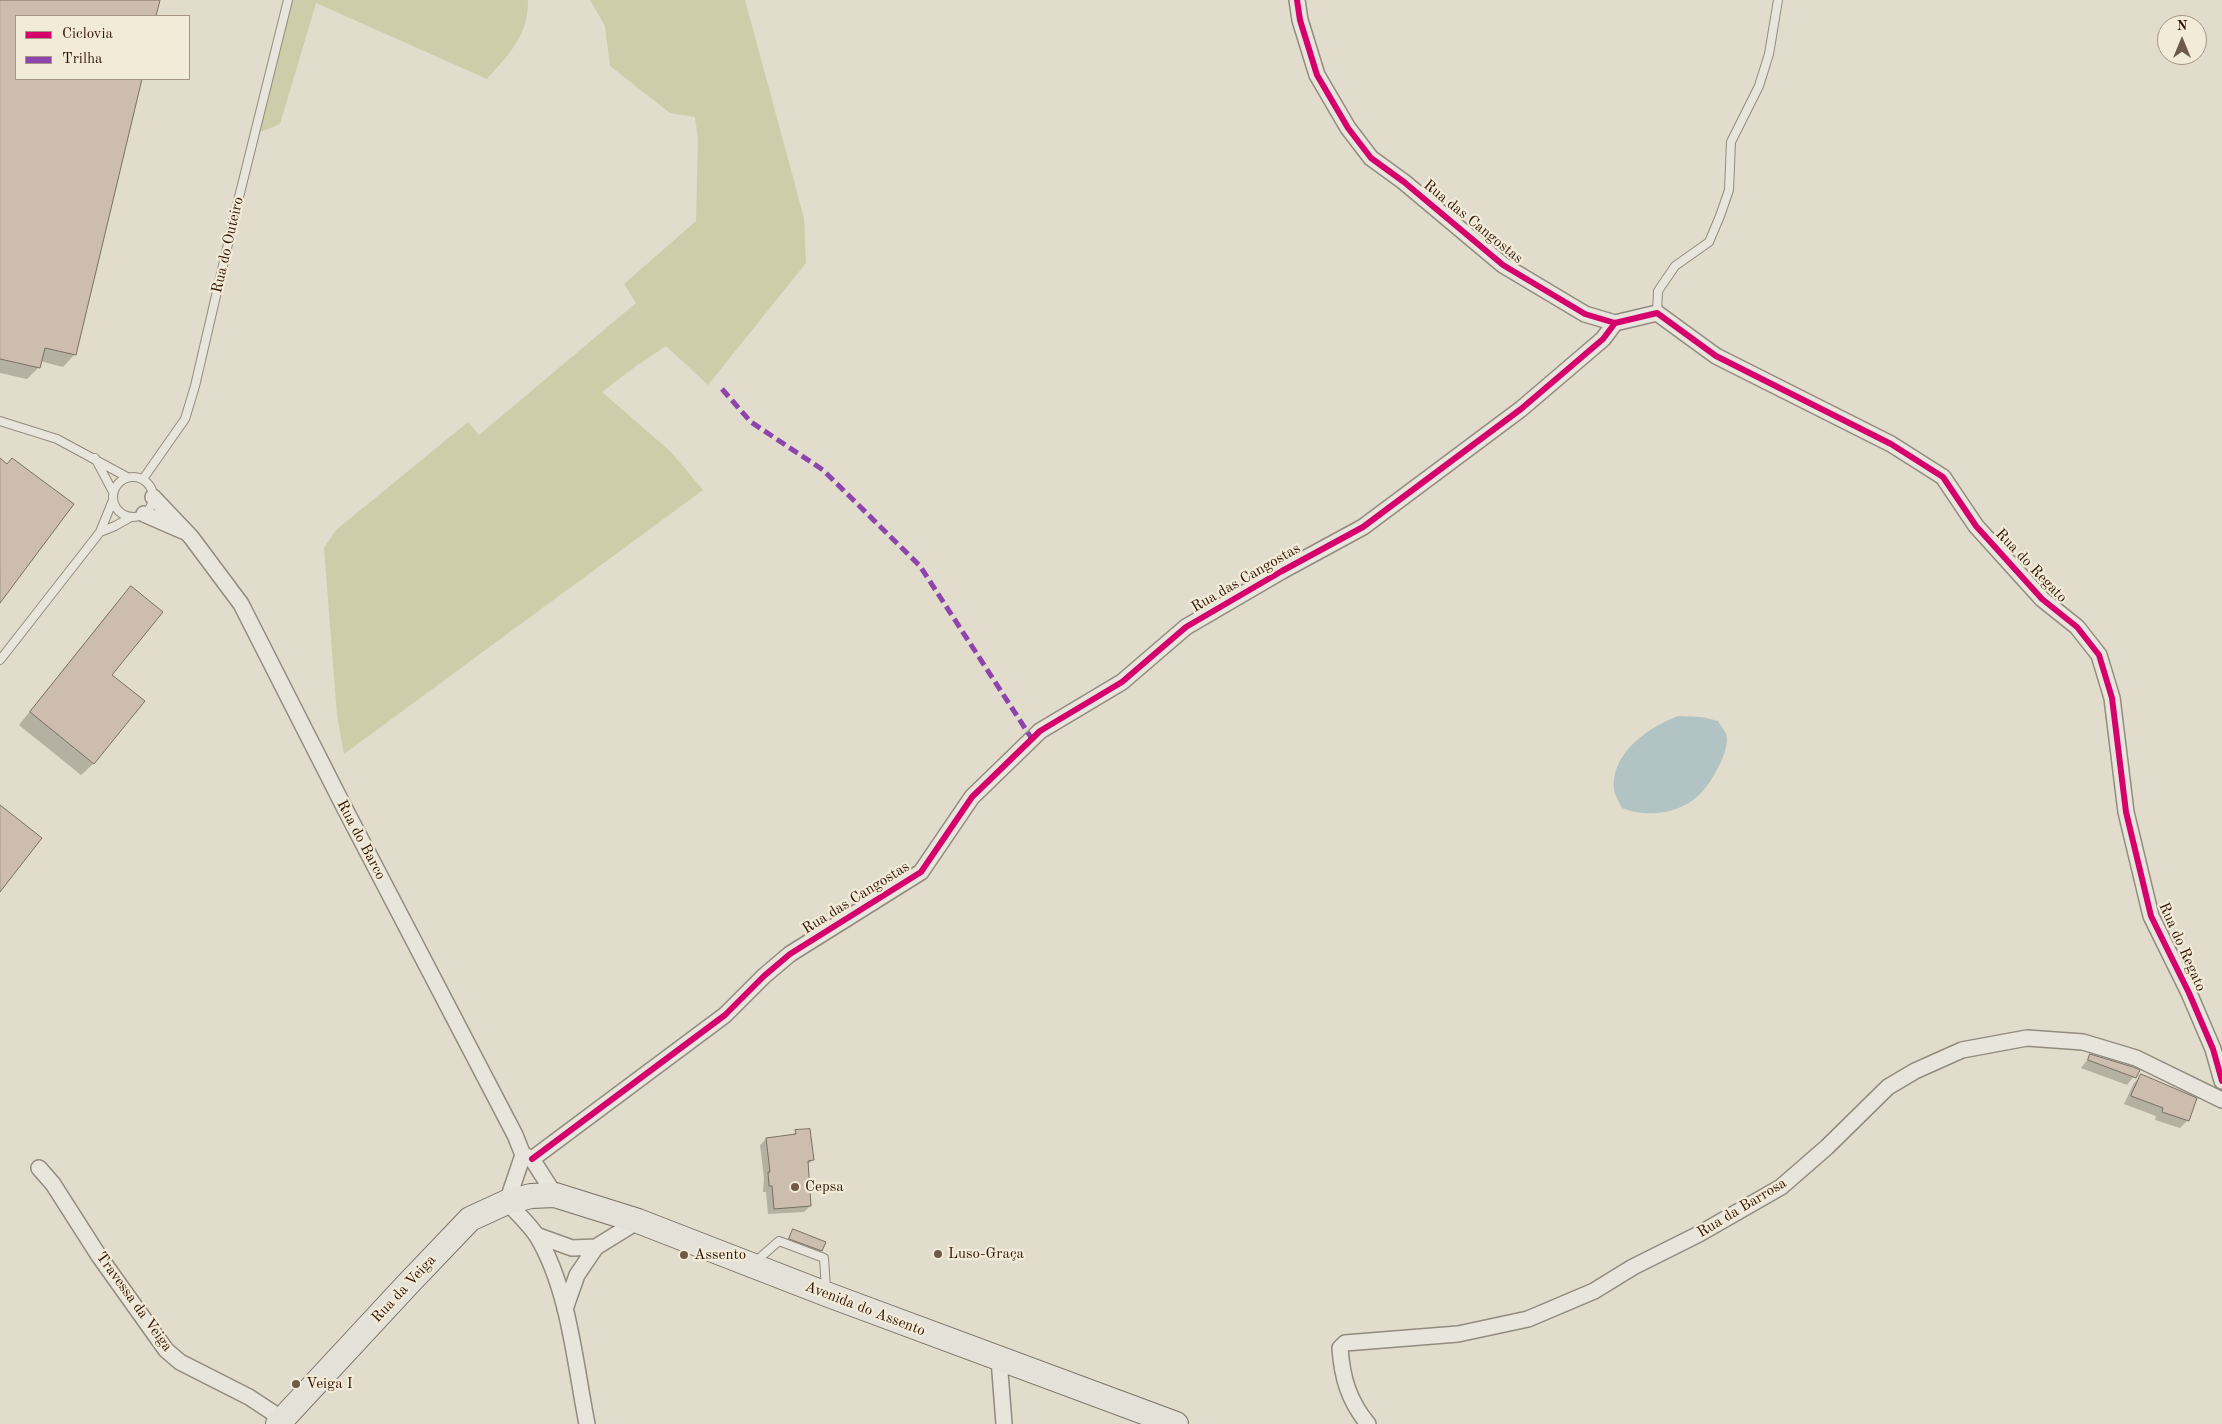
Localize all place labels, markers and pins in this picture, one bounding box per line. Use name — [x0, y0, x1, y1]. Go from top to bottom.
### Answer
place label: Cepsa — [805, 1178, 844, 1196]
marker: Cepsa — [789, 1181, 801, 1193]
place label: Luso-Graça — [948, 1245, 1024, 1263]
place label: Assento — [694, 1246, 746, 1264]
marker: Luso-Graça — [932, 1248, 944, 1260]
marker: Assento — [678, 1249, 690, 1261]
place label: Veiga I — [306, 1375, 353, 1393]
marker: Veiga I — [290, 1378, 302, 1390]

